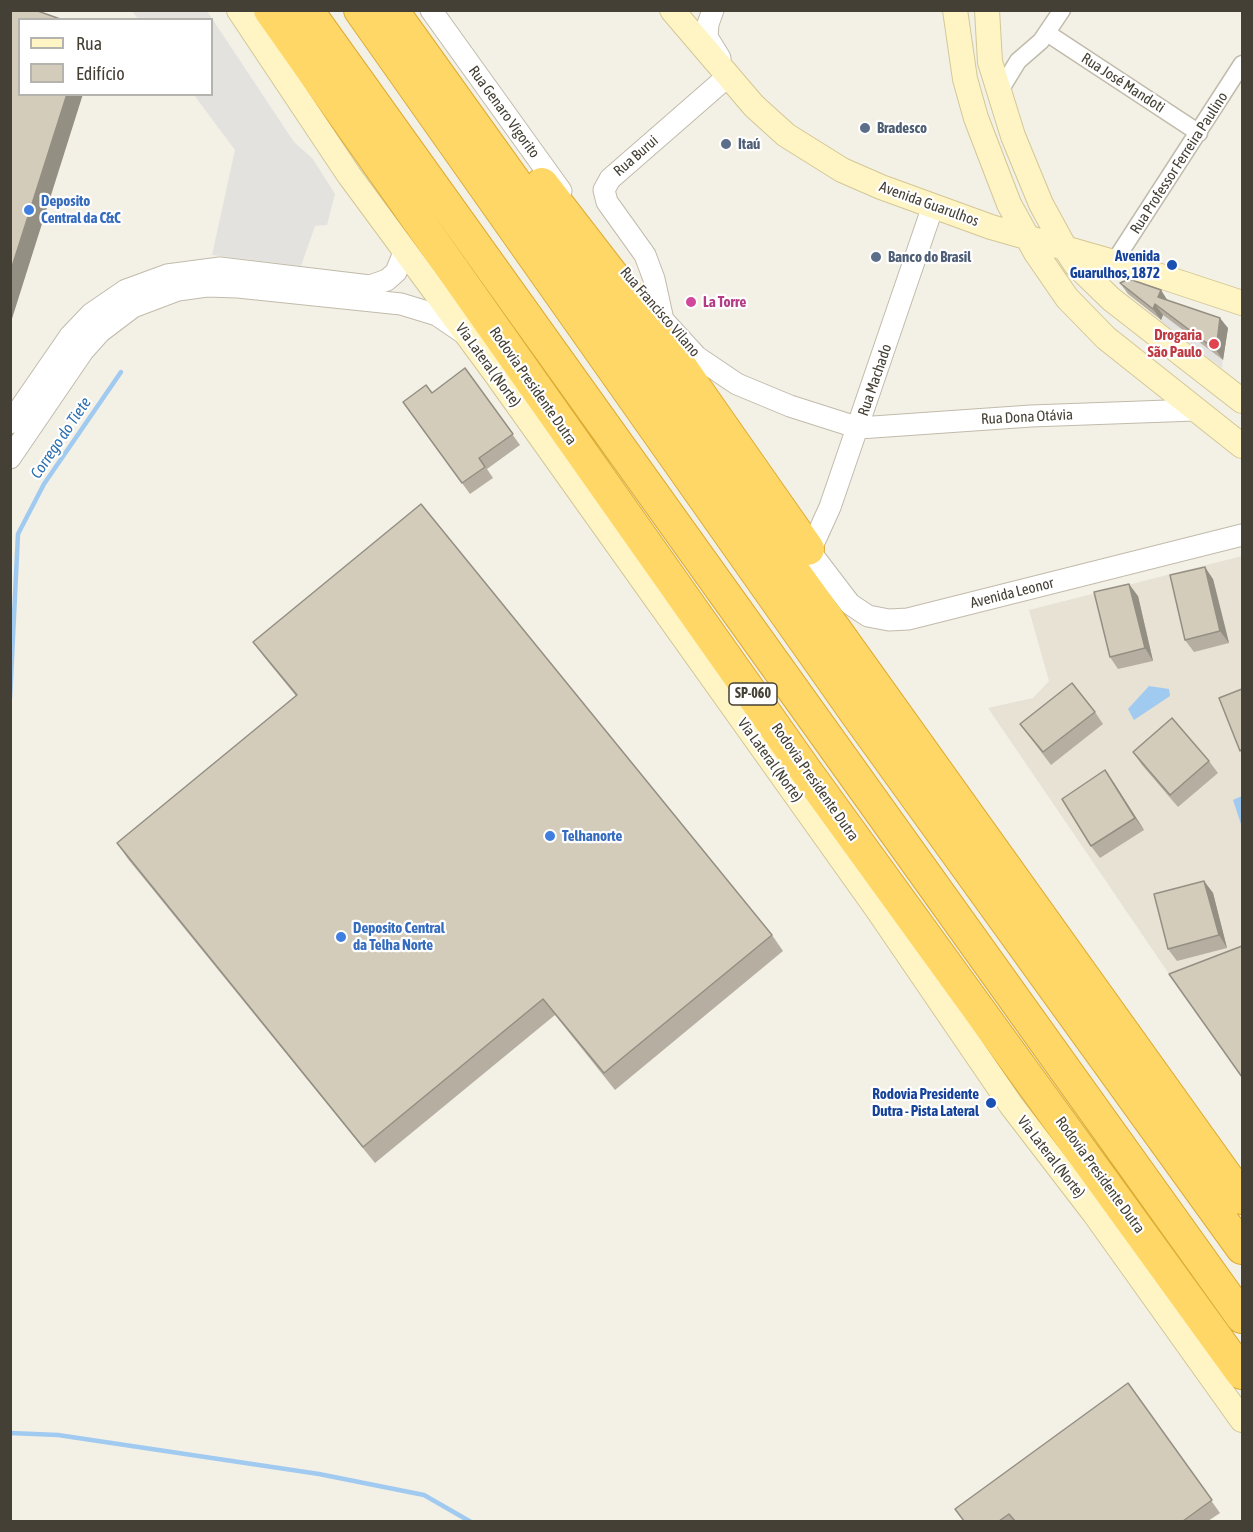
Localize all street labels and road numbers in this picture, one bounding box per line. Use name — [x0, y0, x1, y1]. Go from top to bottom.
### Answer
street label: Rua José Mandoti — [1078, 49, 1168, 117]
street label: Rua Genaro Vigorito — [465, 62, 543, 162]
street label: Rua Professor Ferreira Paulino — [1126, 89, 1232, 237]
street label: Rua Burui — [610, 132, 662, 180]
street label: Avenida Guarulhos — [877, 178, 981, 230]
street label: Rua Francisco Vilano — [616, 263, 704, 361]
street label: Via Lateral (Norte) — [452, 320, 524, 410]
street label: Rodovia Presidente Dutra — [486, 324, 580, 448]
street label: Rua Machado — [854, 342, 896, 418]
street label: Rua Dona Otávia — [980, 406, 1074, 428]
street label: Avenida Leonor — [968, 574, 1056, 612]
road number: SP-060 — [729, 683, 777, 705]
street label: Via Lateral (Norte) — [734, 715, 806, 805]
street label: Rodovia Presidente Dutra — [768, 720, 862, 844]
street label: Via Lateral (Norte) — [1013, 1112, 1089, 1202]
street label: Rodovia Presidente Dutra — [1052, 1113, 1148, 1237]

